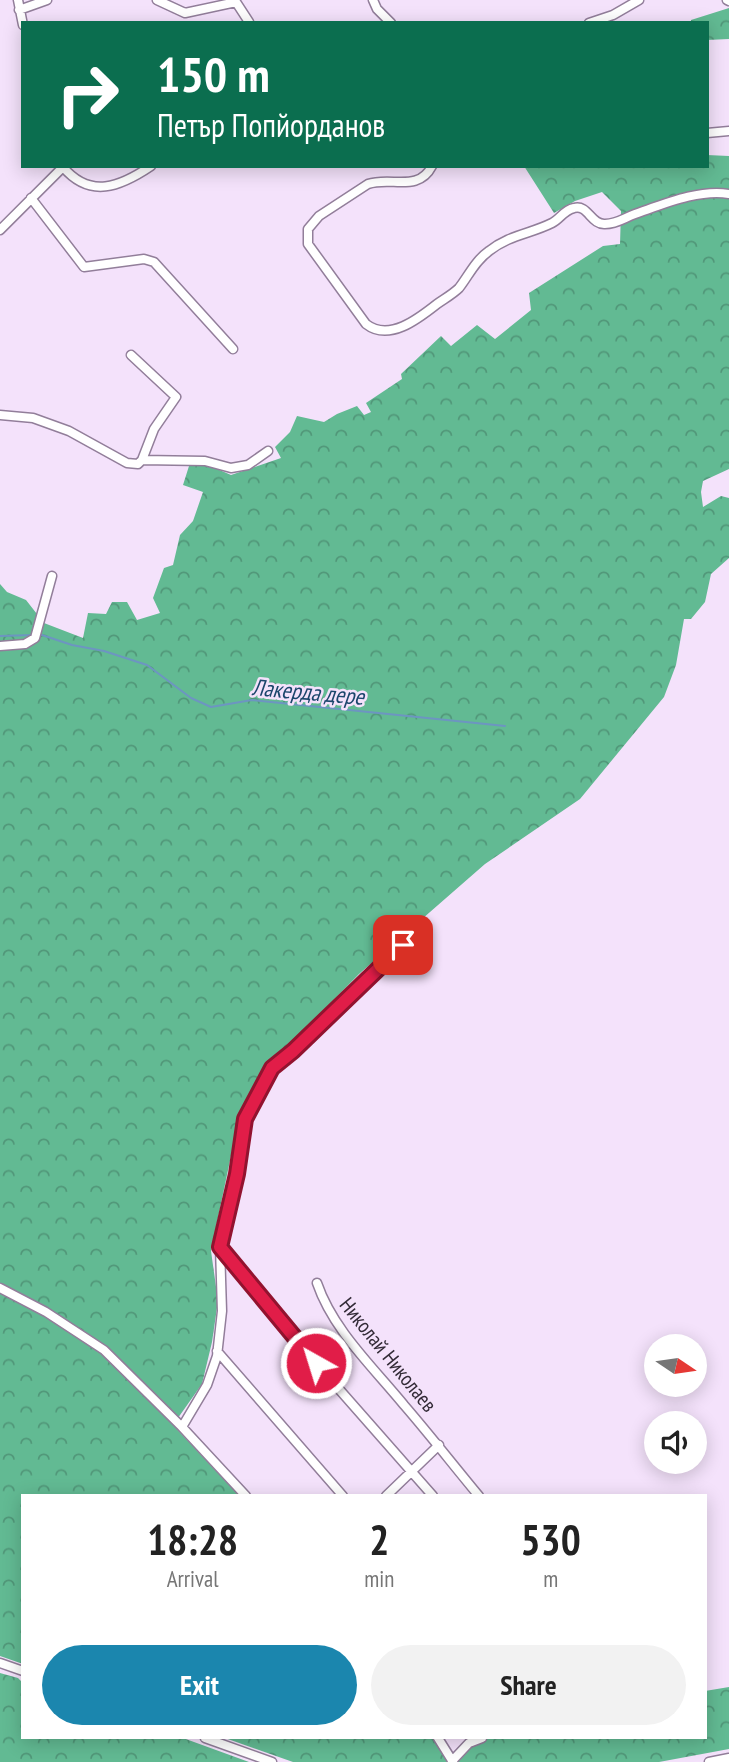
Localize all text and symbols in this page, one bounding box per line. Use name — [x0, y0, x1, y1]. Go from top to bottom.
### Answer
text: 150 m — [157, 42, 270, 106]
icon: right — [42, 49, 133, 140]
text: Петър Попйорданов — [157, 104, 385, 146]
water label: Лакерда дере — [250, 672, 367, 711]
pin — [373, 915, 433, 975]
icon: arrive — [384, 926, 422, 964]
street label: Николай Николаев — [334, 1292, 443, 1417]
position arrow — [279, 1326, 353, 1400]
north arrow — [644, 1334, 707, 1396]
map controls — [644, 1334, 707, 1474]
button: sound — [644, 1411, 707, 1474]
text: 18:28 — [147, 1512, 238, 1567]
text: 2 — [369, 1512, 389, 1567]
text: 530 — [521, 1512, 581, 1567]
text: Arrival — [167, 1564, 219, 1593]
text: min — [364, 1564, 394, 1593]
text: m — [543, 1564, 558, 1593]
button: Exit — [42, 1645, 357, 1725]
button: Share — [371, 1645, 686, 1725]

